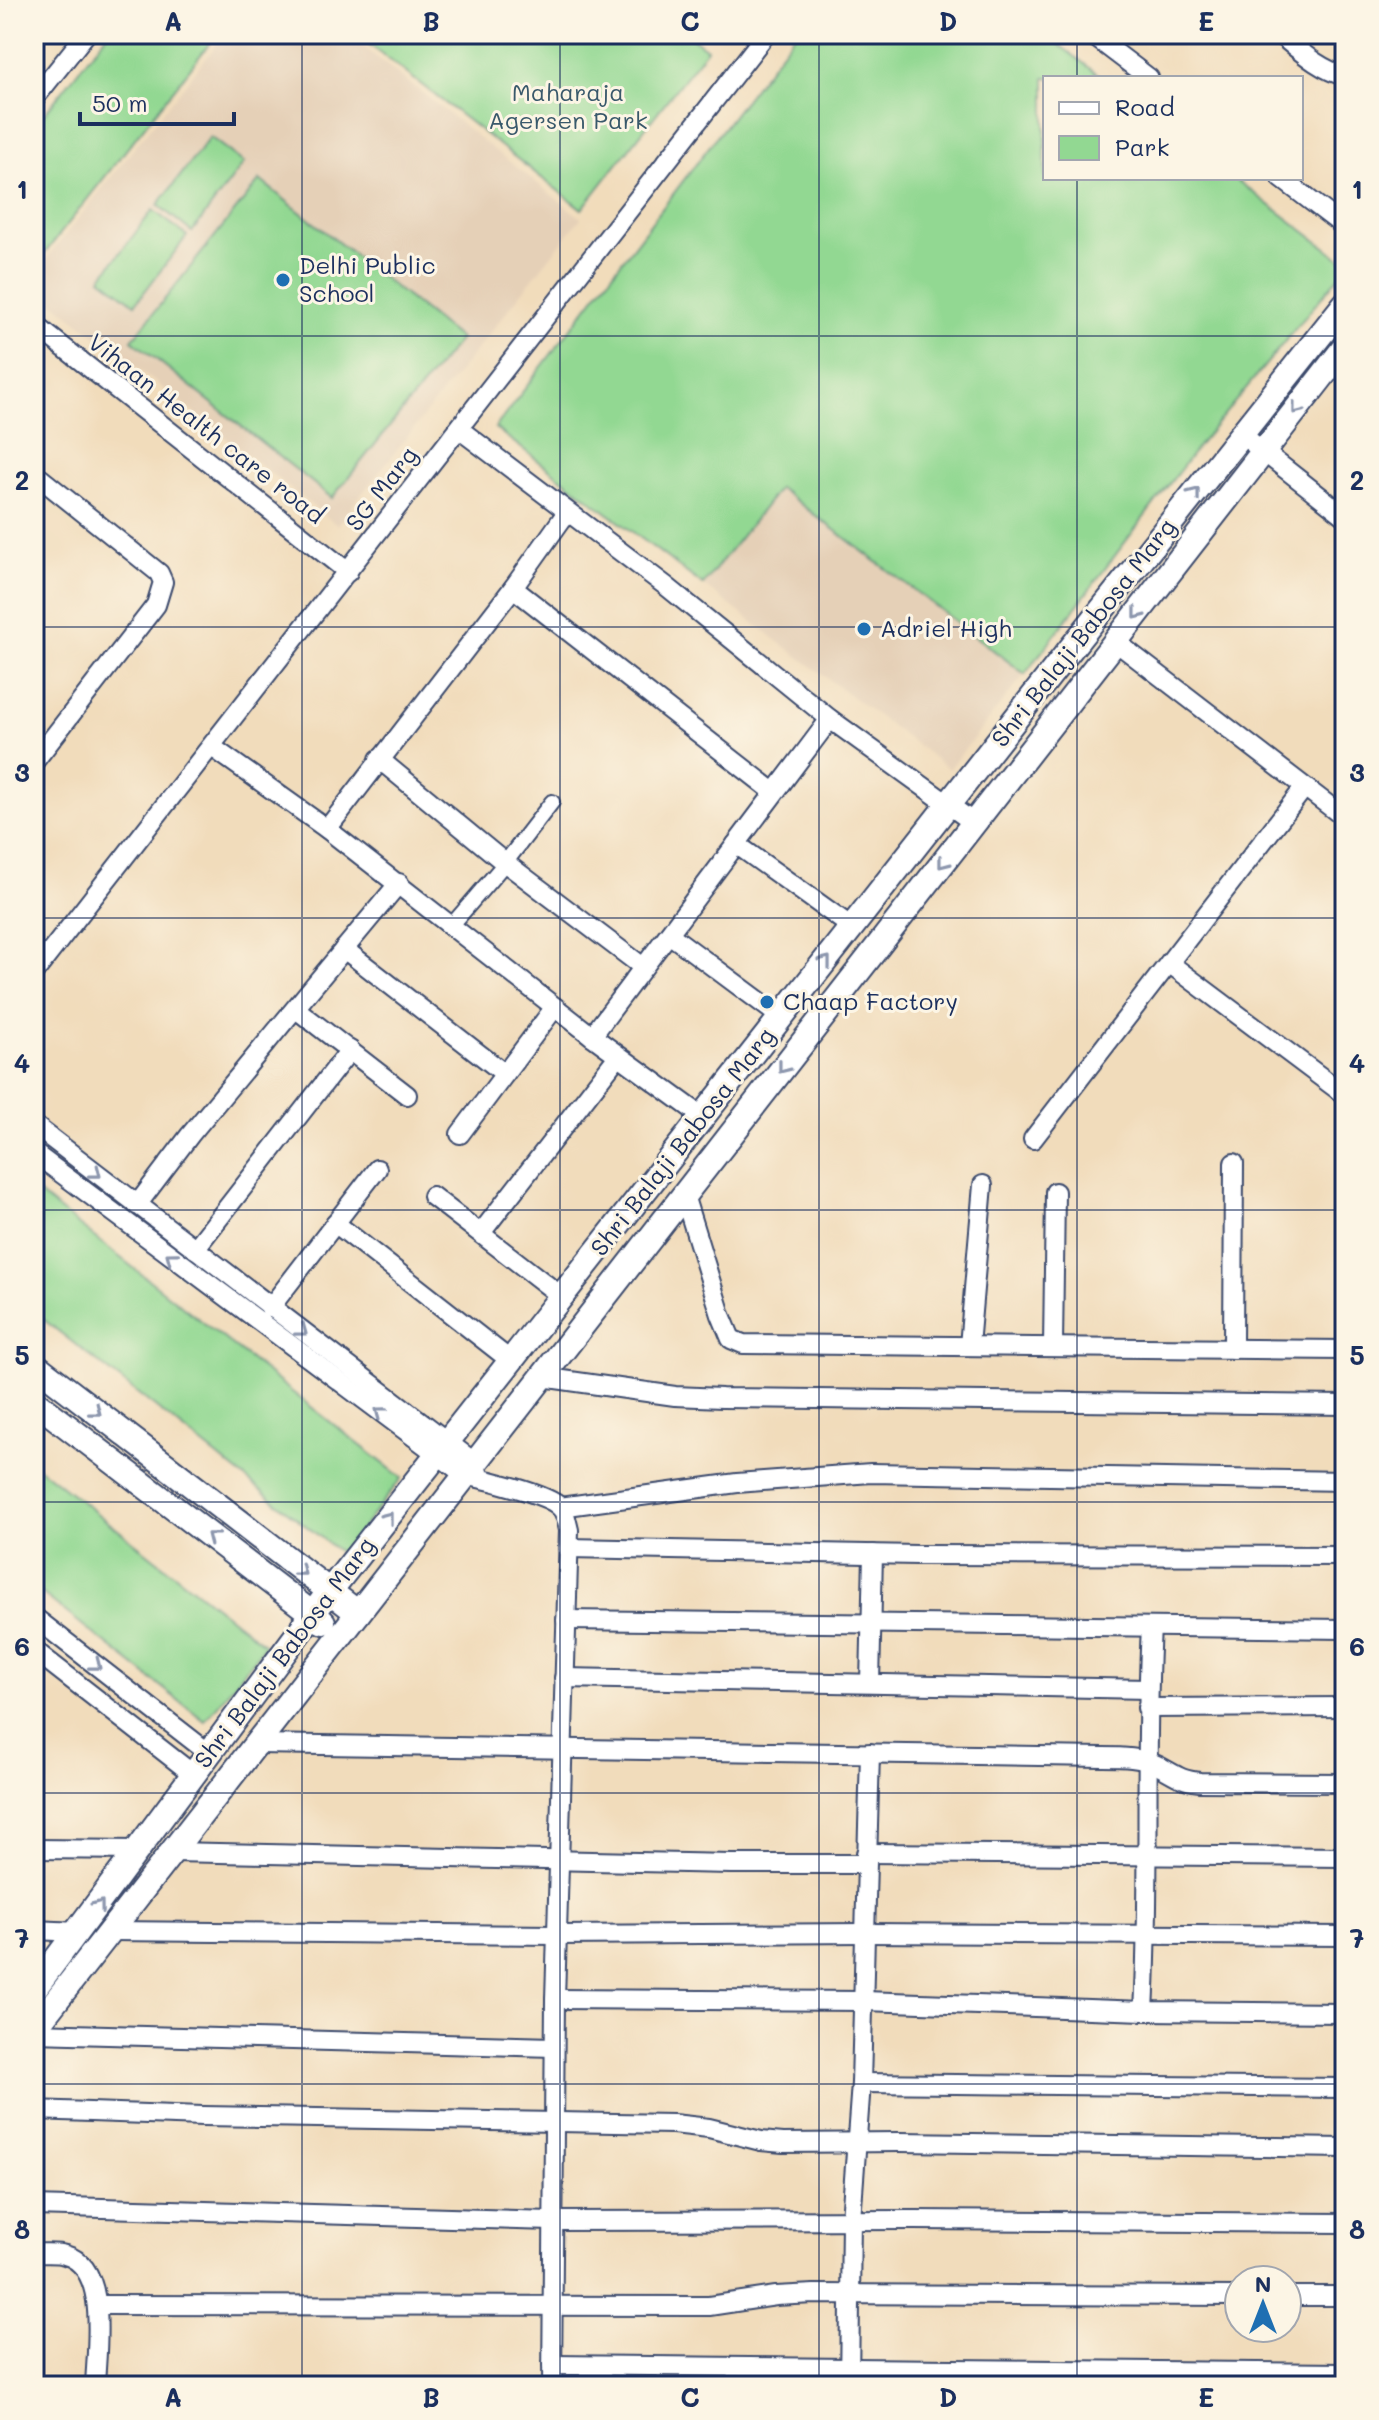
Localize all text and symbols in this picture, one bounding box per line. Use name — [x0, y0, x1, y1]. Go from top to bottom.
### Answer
text: A — [164, 4, 182, 38]
text: B — [422, 4, 440, 38]
text: C — [680, 4, 700, 38]
text: D — [939, 4, 957, 38]
text: E — [1198, 4, 1214, 38]
scale bar — [80, 76, 234, 126]
park label: Maharaja Agersen Park — [488, 76, 648, 135]
legend — [1043, 76, 1303, 180]
text: 50 m — [92, 87, 148, 118]
text: Road — [1115, 91, 1175, 122]
text: Park — [1115, 131, 1169, 162]
text: 1 — [16, 172, 28, 206]
text: 1 — [1351, 172, 1363, 206]
place label: Delhi Public School — [299, 249, 436, 308]
marker: Delhi Public School — [274, 271, 292, 289]
street label: Vihaan Health care road — [82, 326, 332, 530]
one-way arrow — [1292, 400, 1307, 414]
street label: SG Marg — [338, 440, 424, 537]
text: 2 — [15, 463, 29, 497]
text: 2 — [1350, 463, 1364, 497]
one-way arrow — [1185, 487, 1199, 502]
street label: Shri Balaji Babosa Marg — [984, 512, 1182, 753]
one-way arrow — [1133, 605, 1147, 620]
place label: Adriel High — [880, 612, 1012, 643]
marker: Adriel High — [855, 620, 873, 638]
text: 3 — [14, 755, 30, 789]
text: 3 — [1349, 755, 1365, 789]
one-way arrow — [938, 854, 952, 869]
one-way arrow — [817, 955, 831, 970]
place label: Chaap Factory — [783, 985, 958, 1016]
marker: Chaap Factory — [758, 993, 776, 1011]
street label: Shri Balaji Babosa Marg — [583, 1021, 781, 1262]
text: 4 — [14, 1046, 30, 1080]
text: 4 — [1349, 1046, 1365, 1080]
one-way arrow — [778, 1059, 793, 1073]
one-way arrow — [87, 1163, 102, 1177]
one-way arrow — [165, 1253, 180, 1267]
one-way arrow — [293, 1322, 307, 1336]
text: 5 — [14, 1338, 30, 1372]
text: 5 — [1349, 1338, 1365, 1372]
one-way arrow — [87, 1402, 102, 1416]
one-way arrow — [374, 1407, 389, 1422]
one-way arrow — [378, 1511, 392, 1526]
street label: Shri Balaji Babosa Marg — [187, 1530, 381, 1774]
one-way arrow — [206, 1533, 221, 1547]
one-way arrow — [292, 1561, 307, 1575]
text: 6 — [14, 1629, 30, 1663]
text: 6 — [1349, 1629, 1365, 1663]
one-way arrow — [87, 1656, 102, 1670]
one-way arrow — [89, 1899, 103, 1914]
text: 7 — [15, 1921, 29, 1955]
text: 7 — [1350, 1921, 1364, 1955]
text: 8 — [14, 2212, 30, 2246]
text: 8 — [1349, 2212, 1365, 2246]
north arrow — [1223, 2264, 1303, 2344]
text: N — [1255, 2269, 1271, 2298]
text: A — [164, 2380, 182, 2414]
text: B — [422, 2380, 440, 2414]
text: C — [680, 2380, 700, 2414]
text: D — [939, 2380, 957, 2414]
text: E — [1198, 2380, 1214, 2414]

